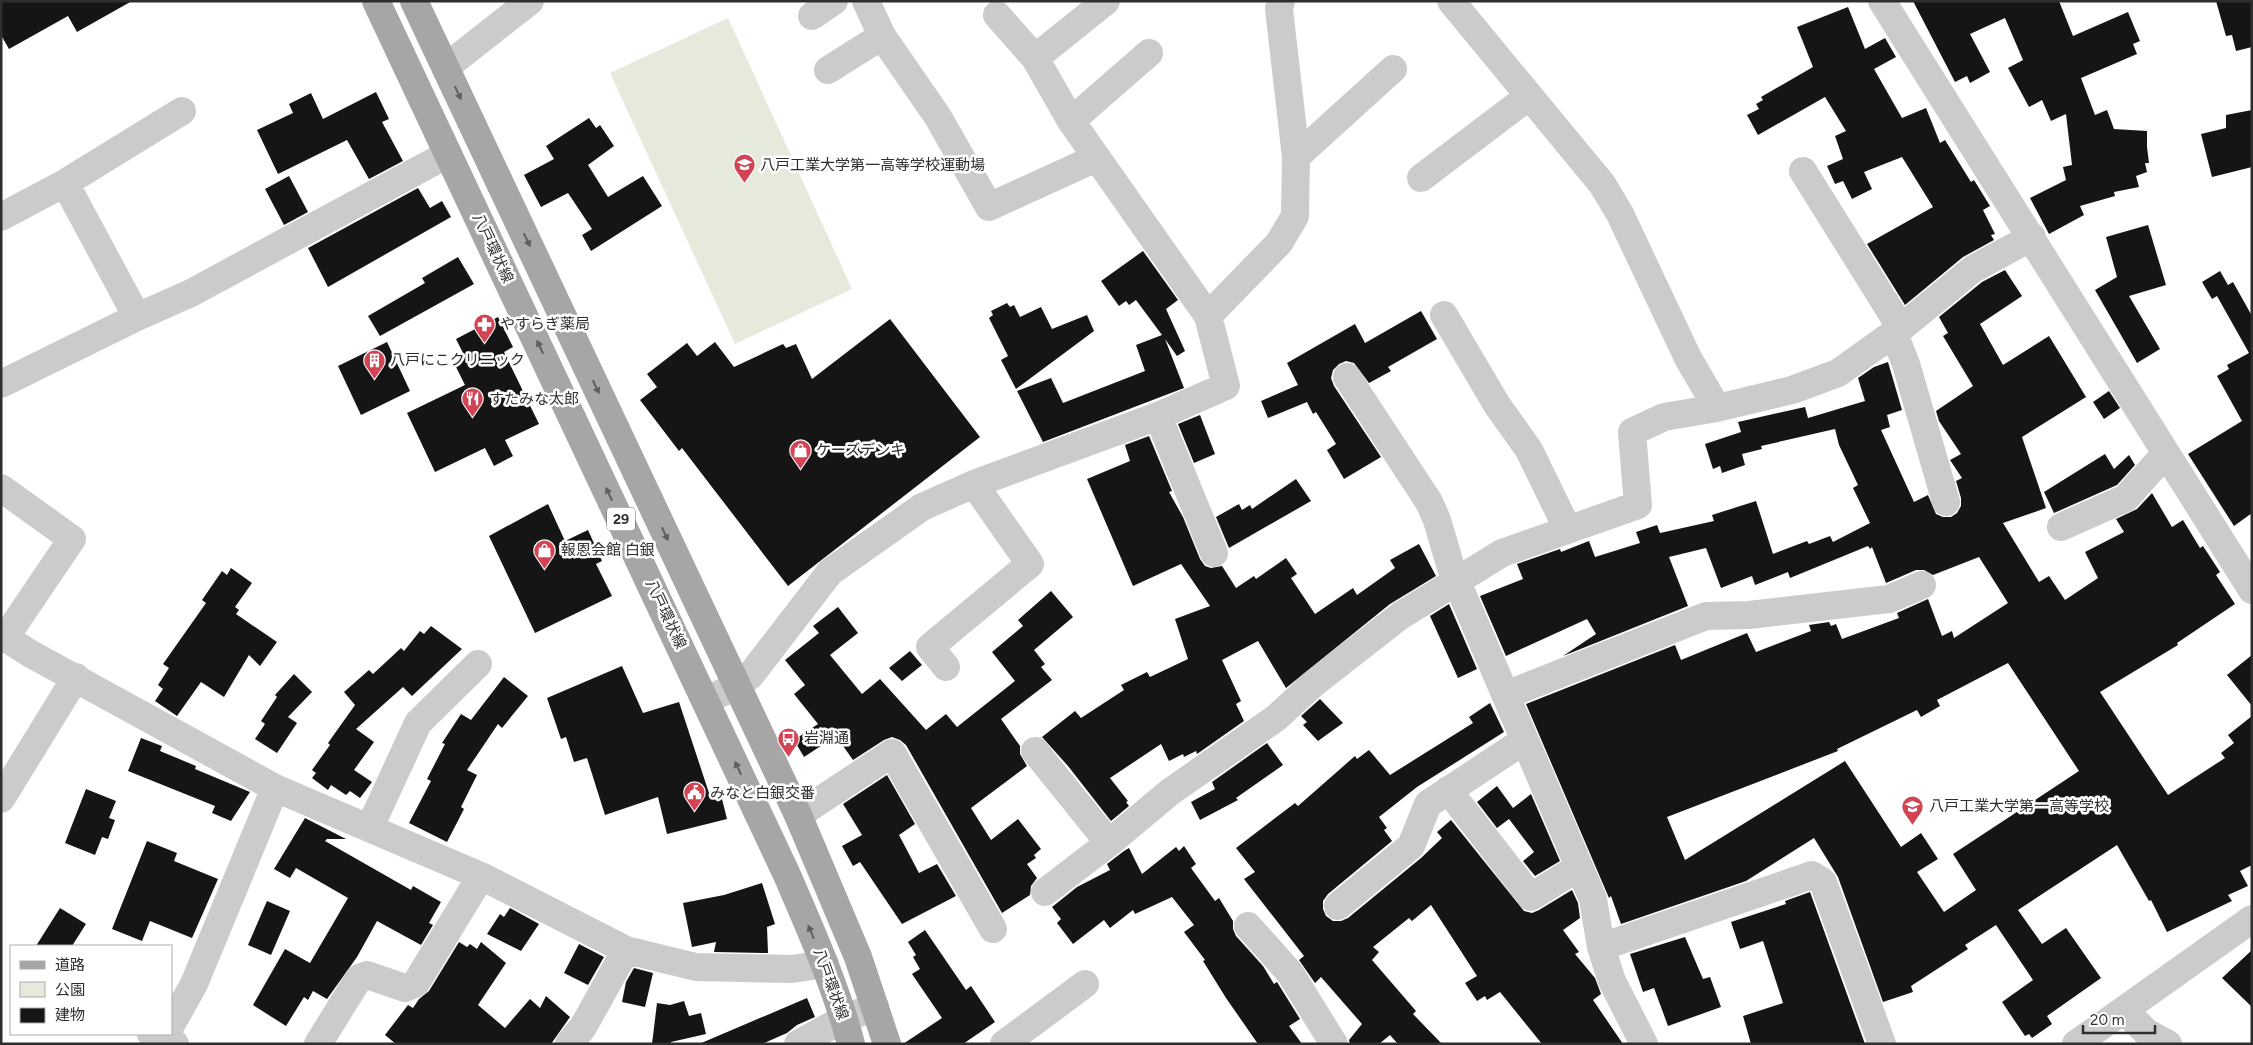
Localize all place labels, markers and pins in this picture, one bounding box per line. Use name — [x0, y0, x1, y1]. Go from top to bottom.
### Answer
school or university icon: 八戸工業大学第一高等学校運動場 — [732, 153, 756, 184]
place label: 八戸工業大学第一高等学校運動場 — [760, 156, 985, 174]
pharmacy icon: やすらぎ薬局 — [472, 312, 496, 343]
place label: やすらぎ薬局 — [500, 315, 590, 333]
building icon: 八戸にこクリニック — [362, 348, 386, 379]
place label: 八戸にこクリニック — [390, 351, 525, 369]
restaurant icon: すたみな太郎 — [461, 387, 485, 418]
place label: すたみな太郎 — [489, 390, 579, 408]
shop icon: ケーズデンキ — [788, 438, 812, 469]
place label: ケーズデンキ — [816, 441, 905, 459]
shop icon: 報恩会館 白銀 — [533, 538, 557, 569]
place label: 報恩会館 白銀 — [561, 541, 655, 559]
bus stop icon: 岩淵通 — [776, 726, 800, 757]
place label: 岩淵通 — [804, 729, 849, 747]
public building icon: みなと白銀交番 — [682, 781, 706, 812]
place label: みなと白銀交番 — [710, 784, 815, 802]
school or university icon: 八戸工業大学第一高等学校 — [1901, 794, 1925, 825]
place label: 八戸工業大学第一高等学校 — [1929, 797, 2109, 815]

